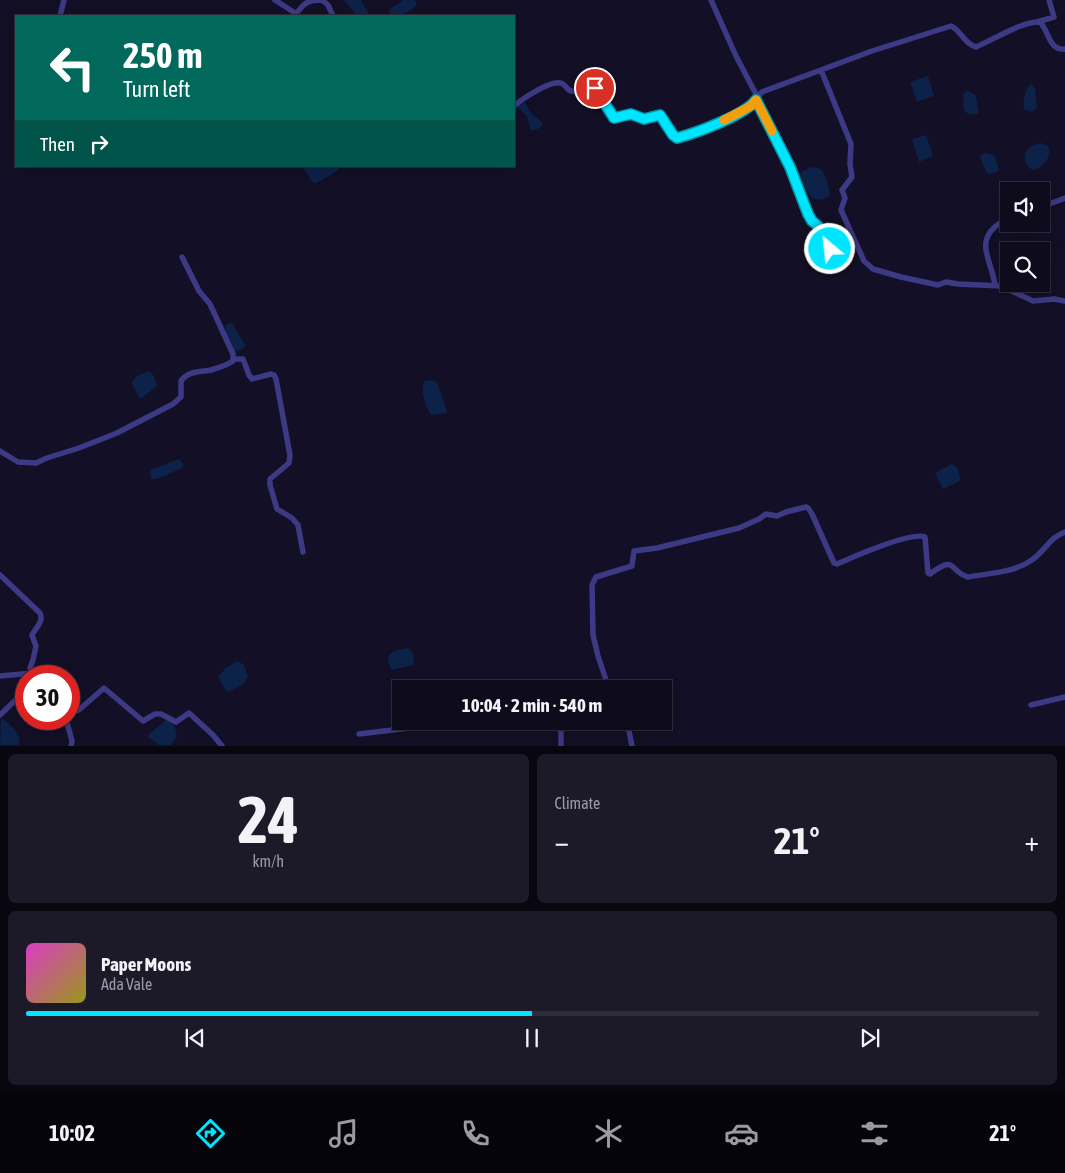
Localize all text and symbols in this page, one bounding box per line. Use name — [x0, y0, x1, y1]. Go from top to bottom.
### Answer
icon: left — [40, 35, 105, 100]
text: 250 m — [123, 35, 202, 75]
pin — [574, 67, 616, 109]
icon: arrive — [581, 74, 609, 102]
text: Turn left — [123, 76, 190, 102]
icon: right — [85, 130, 113, 158]
text: Then — [40, 133, 75, 155]
map controls — [1000, 182, 1050, 292]
button: sound — [1000, 182, 1050, 232]
position arrow — [803, 222, 855, 274]
button: search — [1000, 242, 1050, 292]
speed limit sign: 30 — [15, 665, 80, 730]
text: 10:04 · 2 min · 540 m — [462, 694, 602, 716]
text: 24 — [238, 782, 299, 857]
text: Climate — [555, 794, 600, 812]
text: 21° — [774, 819, 820, 862]
text: − — [555, 825, 569, 857]
text: + — [1024, 825, 1039, 857]
text: km/h — [252, 852, 284, 870]
text: Paper Moons — [101, 953, 191, 975]
text: Ada Vale — [101, 975, 152, 993]
icon: previous — [181, 1024, 209, 1052]
icon: pause — [518, 1024, 546, 1052]
icon: next — [856, 1024, 884, 1052]
icon: directions — [193, 1116, 228, 1151]
icon: music — [326, 1116, 361, 1151]
icon: phone — [458, 1116, 493, 1151]
icon: climate — [591, 1116, 626, 1151]
icon: car — [724, 1116, 759, 1151]
icon: filters — [857, 1116, 892, 1151]
text: 10:02 — [49, 1120, 95, 1146]
text: 21° — [989, 1120, 1016, 1146]

